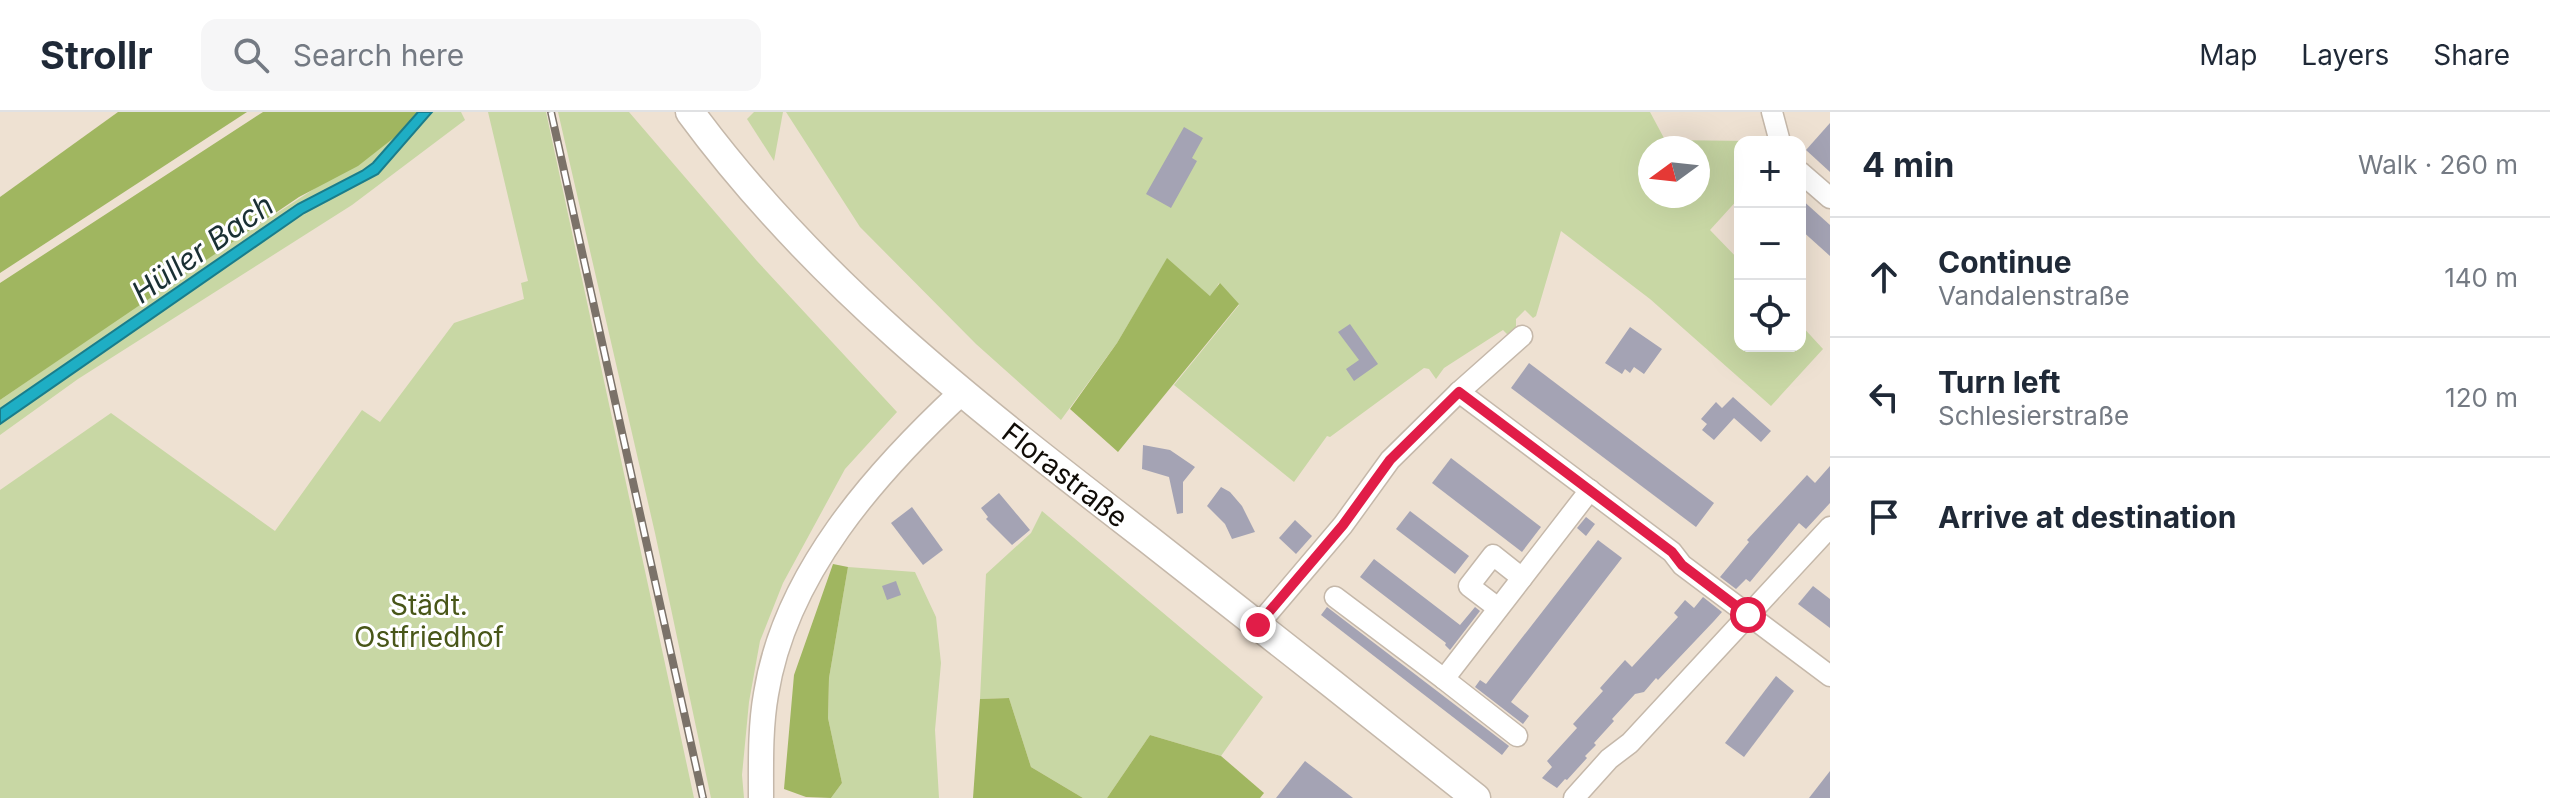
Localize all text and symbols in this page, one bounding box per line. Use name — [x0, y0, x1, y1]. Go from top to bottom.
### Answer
search box — [201, 19, 761, 91]
text: Strollr — [40, 32, 153, 78]
icon: search — [229, 33, 273, 77]
text: Search here — [293, 37, 464, 73]
text: Map — [2199, 38, 2257, 72]
text: Layers — [2301, 38, 2389, 72]
text: Share — [2433, 38, 2510, 72]
north arrow — [1638, 136, 1710, 208]
map controls — [1734, 136, 1806, 352]
button: + — [1734, 136, 1806, 208]
text: 4 min — [1862, 144, 1954, 185]
text: Walk · 260 m — [2358, 149, 2518, 180]
water label: Hüller Bach — [125, 186, 280, 310]
button: − — [1734, 208, 1806, 280]
text: Continue — [1938, 244, 2072, 280]
icon: ahead — [1862, 255, 1906, 299]
text: 140 m — [2444, 262, 2518, 293]
button: locate — [1734, 280, 1806, 352]
text: Vandalenstraße — [1938, 280, 2130, 311]
text: Turn left — [1938, 364, 2060, 400]
icon: left — [1862, 375, 1906, 419]
text: 120 m — [2445, 382, 2518, 413]
text: Schlesierstraße — [1938, 400, 2129, 431]
street label: Florastraße — [995, 415, 1135, 535]
icon: arrive — [1862, 495, 1906, 539]
text: Arrive at destination — [1938, 499, 2236, 535]
park label: Städt. Ostfriedhof — [354, 588, 504, 654]
route start — [1730, 597, 1766, 633]
route end — [1240, 607, 1276, 643]

